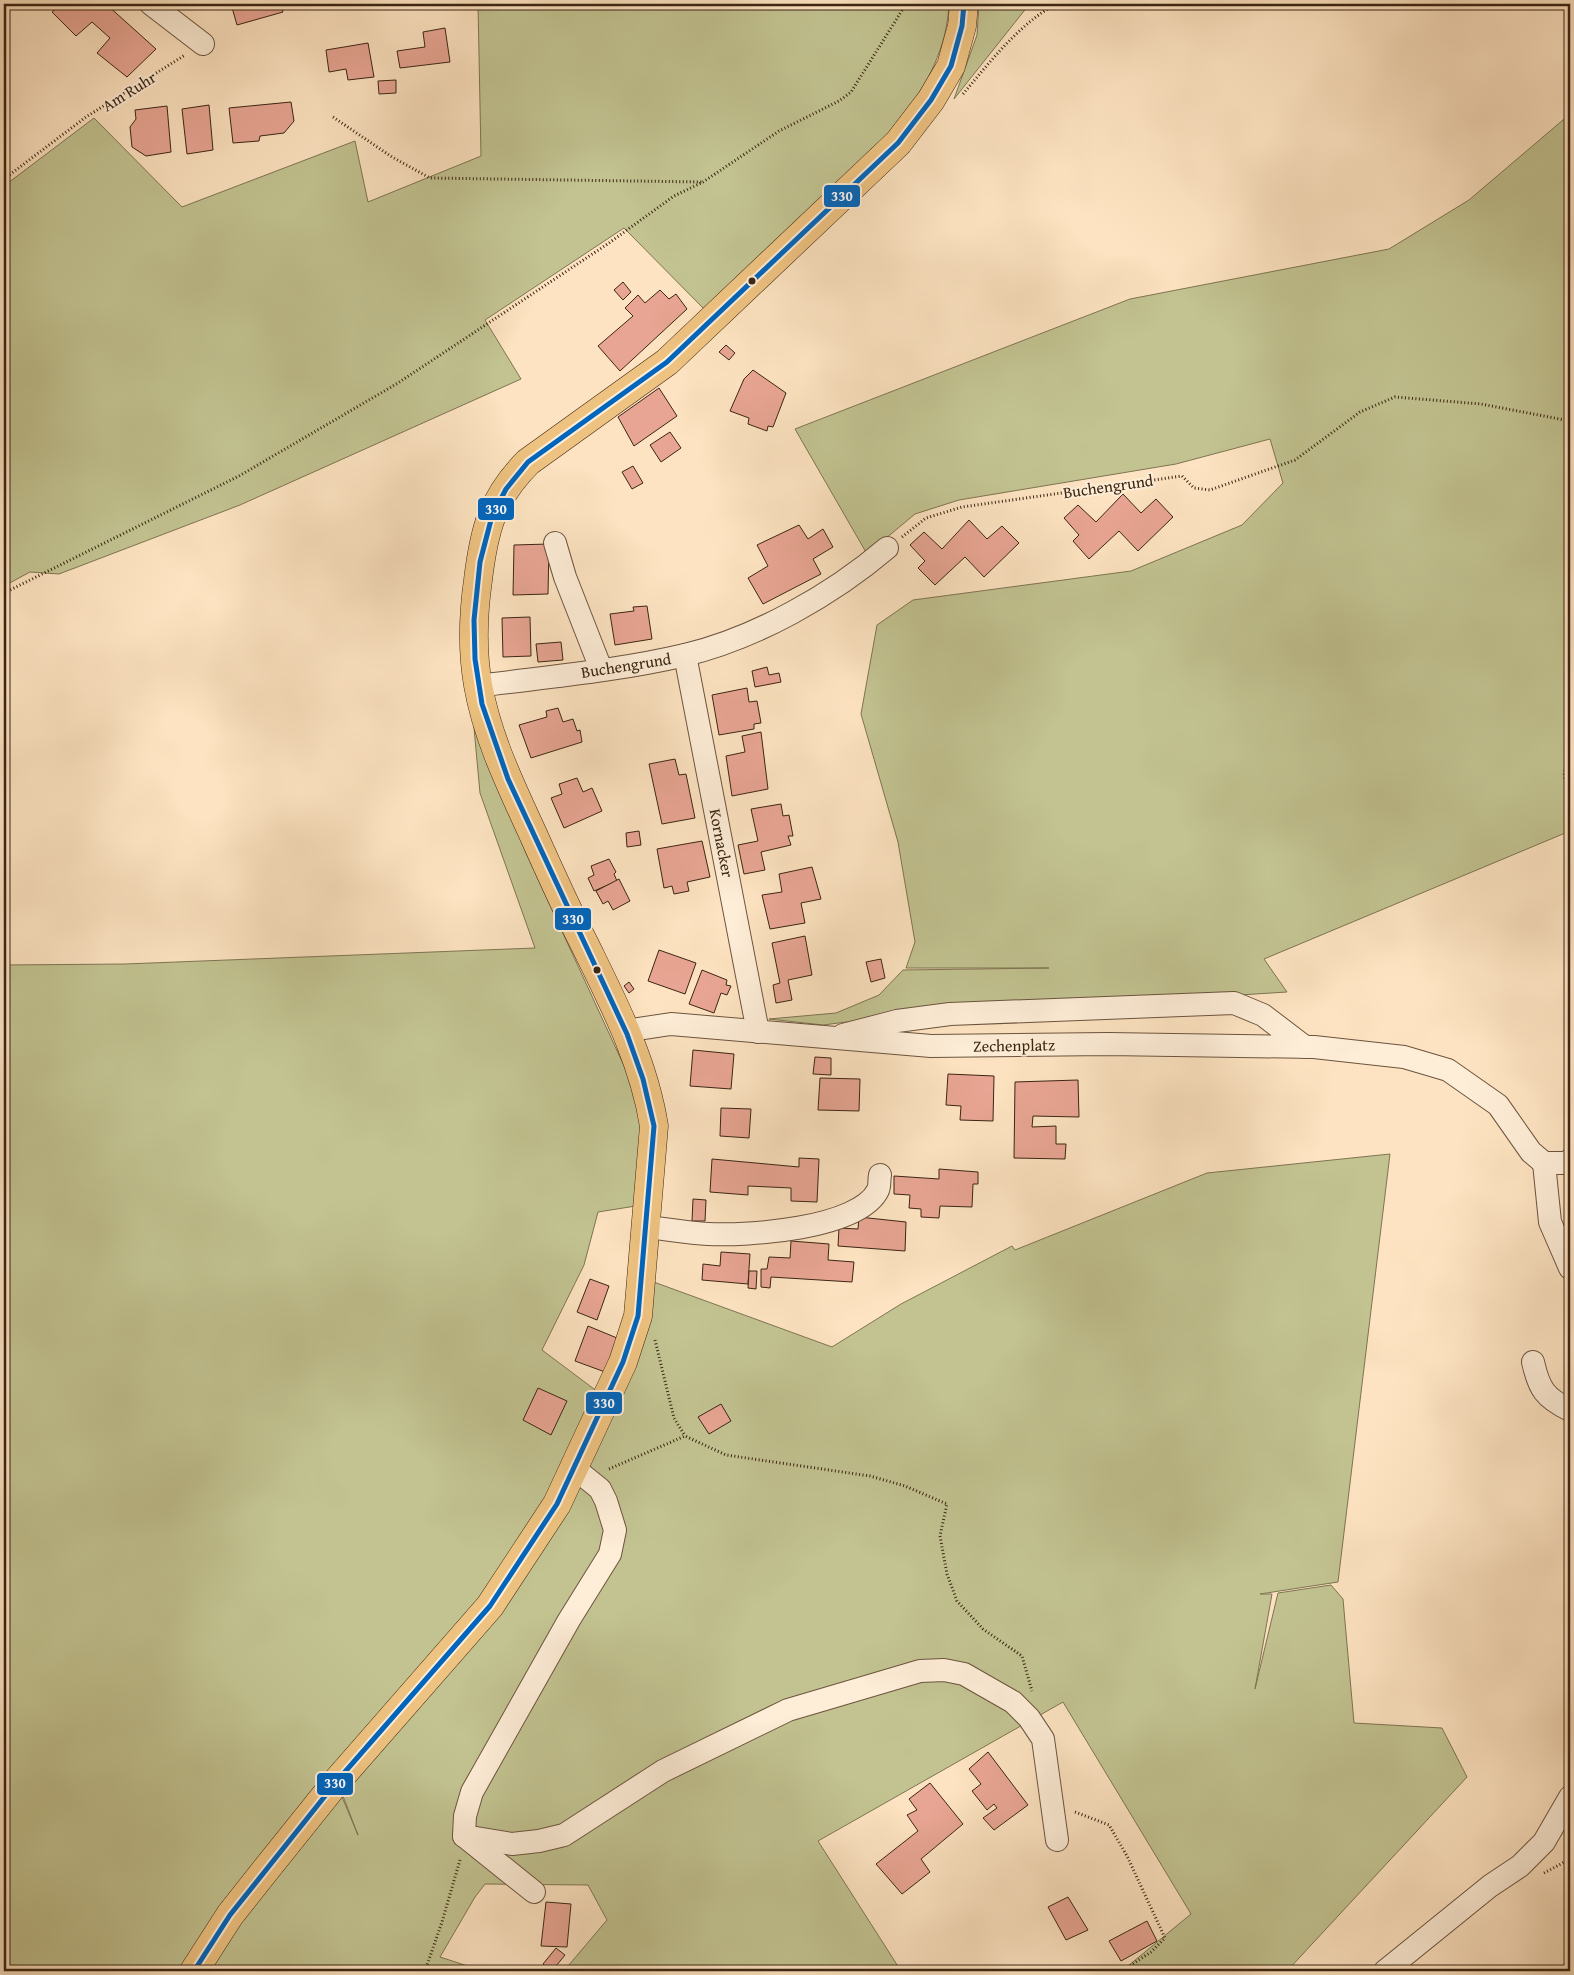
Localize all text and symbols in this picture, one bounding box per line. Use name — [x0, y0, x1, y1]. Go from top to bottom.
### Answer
street label: Am Ruhr — [97, 65, 161, 117]
line badge: 330 — [823, 184, 861, 208]
text: 330 — [831, 186, 853, 206]
unlabelled marker — [747, 276, 757, 286]
street label: Buchengrund — [1061, 468, 1155, 504]
line badge: 330 — [477, 497, 515, 521]
text: 330 — [485, 499, 507, 519]
street label: Buchengrund — [579, 646, 673, 684]
street label: Kornacker — [704, 807, 740, 880]
line badge: 330 — [554, 907, 592, 931]
text: 330 — [562, 909, 584, 929]
unlabelled marker — [592, 965, 602, 975]
street label: Zechenplatz — [973, 1032, 1055, 1058]
line badge: 330 — [585, 1391, 623, 1415]
text: 330 — [593, 1393, 615, 1413]
line badge: 330 — [316, 1772, 354, 1796]
text: 330 — [324, 1773, 346, 1793]

